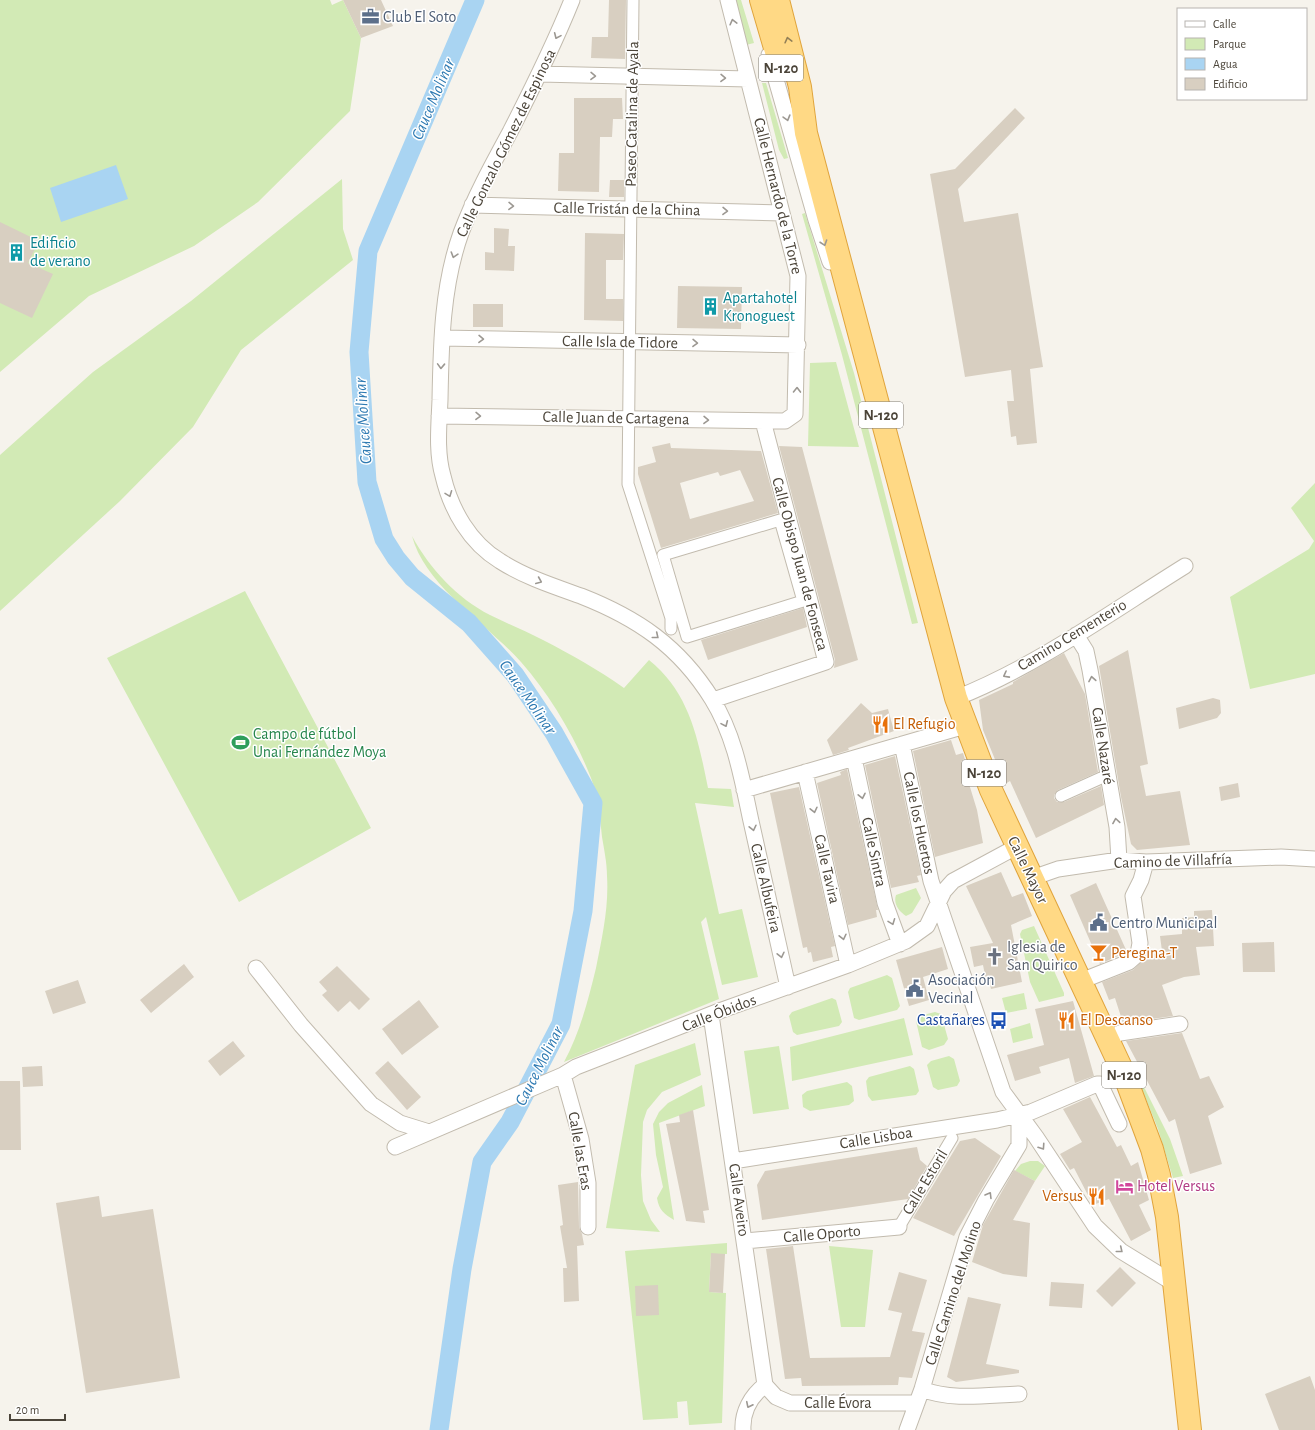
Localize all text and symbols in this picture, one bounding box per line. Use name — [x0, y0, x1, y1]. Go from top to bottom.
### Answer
office icon: Club El Soto — [360, 7, 380, 27]
legend — [1177, 8, 1307, 100]
place label: Club El Soto — [383, 9, 457, 25]
text: Calle — [1213, 18, 1236, 30]
one-way arrow — [729, 19, 738, 26]
one-way arrow — [554, 31, 562, 39]
one-way arrow — [784, 37, 793, 44]
text: Parque — [1213, 38, 1246, 50]
street label: Paseo Catalina de Ayala — [623, 41, 642, 187]
street label: Calle Gonzalo Gómez de Espinosa — [453, 46, 559, 240]
water label: Cauce Molinar — [408, 55, 458, 142]
road number: N-120 — [759, 55, 803, 81]
text: Agua — [1213, 58, 1238, 70]
one-way arrow — [590, 71, 596, 80]
one-way arrow — [720, 74, 726, 83]
text: Edificio — [1213, 78, 1248, 90]
one-way arrow — [782, 114, 791, 121]
street label: Calle Hernardo de la Torre — [751, 116, 805, 276]
street label: Calle Tristán de la China — [553, 200, 701, 218]
one-way arrow — [508, 202, 514, 210]
one-way arrow — [722, 207, 728, 216]
place label: Edificio de verano — [30, 235, 91, 269]
one-way arrow — [819, 239, 828, 246]
building icon: Edificio de verano — [7, 242, 27, 262]
one-way arrow — [451, 251, 459, 258]
place label: Apartahotel Kronoguest — [723, 290, 797, 324]
building icon: Apartahotel Kronoguest — [700, 297, 720, 317]
street label: Calle Isla de Tidore — [562, 333, 678, 351]
one-way arrow — [478, 335, 484, 343]
one-way arrow — [692, 339, 698, 347]
one-way arrow — [437, 363, 445, 369]
water label: Cauce Molinar — [351, 377, 374, 465]
one-way arrow — [793, 387, 801, 393]
road number: N-120 — [859, 402, 903, 428]
street label: Calle Juan de Cartagena — [542, 409, 690, 427]
one-way arrow — [475, 412, 481, 420]
one-way arrow — [703, 416, 709, 424]
street label: Calle Obispo Juan de Fonseca — [769, 476, 831, 652]
one-way arrow — [444, 491, 452, 498]
one-way arrow — [535, 576, 543, 584]
street label: Camino Cementerio — [1015, 596, 1129, 674]
one-way arrow — [652, 631, 659, 638]
water label: Cauce Molinar — [496, 657, 560, 738]
one-way arrow — [1002, 670, 1010, 677]
one-way arrow — [1088, 676, 1097, 682]
street label: Calle Nazaré — [1089, 706, 1117, 786]
restaurant icon: El Refugio — [870, 714, 890, 734]
place label: El Refugio — [893, 716, 956, 732]
one-way arrow — [720, 720, 728, 727]
place label: Campo de fútbol Unai Fernández Moya — [253, 726, 386, 761]
sports icon: Campo de fútbol Unai Fernández Moya — [230, 733, 250, 753]
road number: N-120 — [962, 760, 1006, 786]
street label: Calle los Huertos — [900, 770, 938, 876]
one-way arrow — [857, 793, 866, 799]
one-way arrow — [810, 807, 818, 813]
street label: Calle Sintra — [859, 816, 889, 888]
one-way arrow — [1112, 818, 1120, 824]
one-way arrow — [748, 825, 756, 831]
street label: Calle Tavira — [811, 833, 843, 905]
street label: Calle Mayor — [1004, 834, 1051, 907]
street label: Calle Albufeira — [748, 842, 784, 934]
street label: Camino de Villafría — [1113, 851, 1233, 871]
public building icon: Centro Municipal — [1088, 913, 1108, 933]
place label: Centro Municipal — [1111, 915, 1217, 931]
one-way arrow — [887, 919, 895, 926]
one-way arrow — [838, 934, 846, 940]
place label: Iglesia de San Quirico — [1007, 939, 1078, 974]
bar icon: Peregina-T — [1088, 943, 1108, 963]
place label: Peregina-T — [1111, 945, 1177, 961]
church icon: Iglesia de San Quirico — [984, 946, 1004, 966]
one-way arrow — [777, 952, 785, 958]
place label: Asociación Vecinal — [928, 972, 994, 1006]
public building icon: Asociación Vecinal — [905, 979, 925, 999]
street label: Calle Óbidos — [679, 990, 758, 1034]
bus stop icon: Castañares — [988, 1010, 1008, 1030]
restaurant icon: El Descanso — [1057, 1010, 1077, 1030]
place label: Castañares — [917, 1012, 985, 1028]
place label: El Descanso — [1080, 1012, 1153, 1028]
water label: Cauce Molinar — [512, 1023, 566, 1108]
road number: N-120 — [1102, 1062, 1146, 1088]
street label: Calle las Eras — [565, 1111, 595, 1192]
street label: Calle Lisboa — [838, 1124, 914, 1152]
one-way arrow — [1037, 1142, 1044, 1149]
street label: Calle Estoril — [899, 1147, 951, 1217]
street label: Calle Aveiro — [726, 1163, 752, 1238]
hotel icon: Hotel Versus — [1114, 1176, 1134, 1196]
place label: Hotel Versus — [1137, 1178, 1215, 1194]
restaurant icon: Versus — [1086, 1186, 1106, 1206]
place label: Versus — [1042, 1188, 1083, 1204]
one-way arrow — [984, 1192, 991, 1199]
street label: Calle Camino del Molino — [922, 1219, 984, 1367]
street label: Calle Oporto — [783, 1223, 861, 1245]
one-way arrow — [1115, 1245, 1122, 1252]
street label: Calle Évora — [804, 1393, 872, 1411]
scale bar — [10, 1396, 65, 1422]
one-way arrow — [746, 1401, 754, 1408]
text: 20 m — [16, 1404, 39, 1416]

